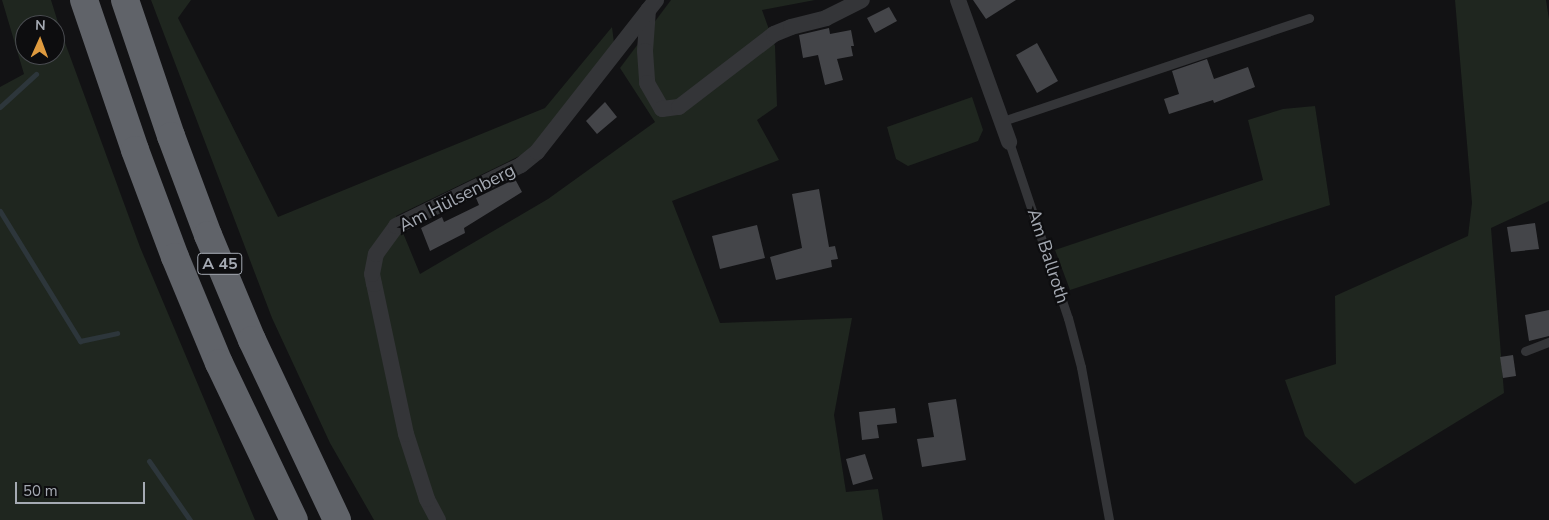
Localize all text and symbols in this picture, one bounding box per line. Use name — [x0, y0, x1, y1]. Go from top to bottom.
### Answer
north arrow — [15, 15, 65, 65]
text: N — [35, 16, 46, 35]
street label: Am Hülsenberg — [395, 159, 519, 237]
street label: Am Ballroth — [1023, 206, 1073, 306]
road number: A 45 — [196, 250, 244, 278]
scale bar — [18, 472, 148, 504]
text: 50 m — [23, 481, 58, 501]

